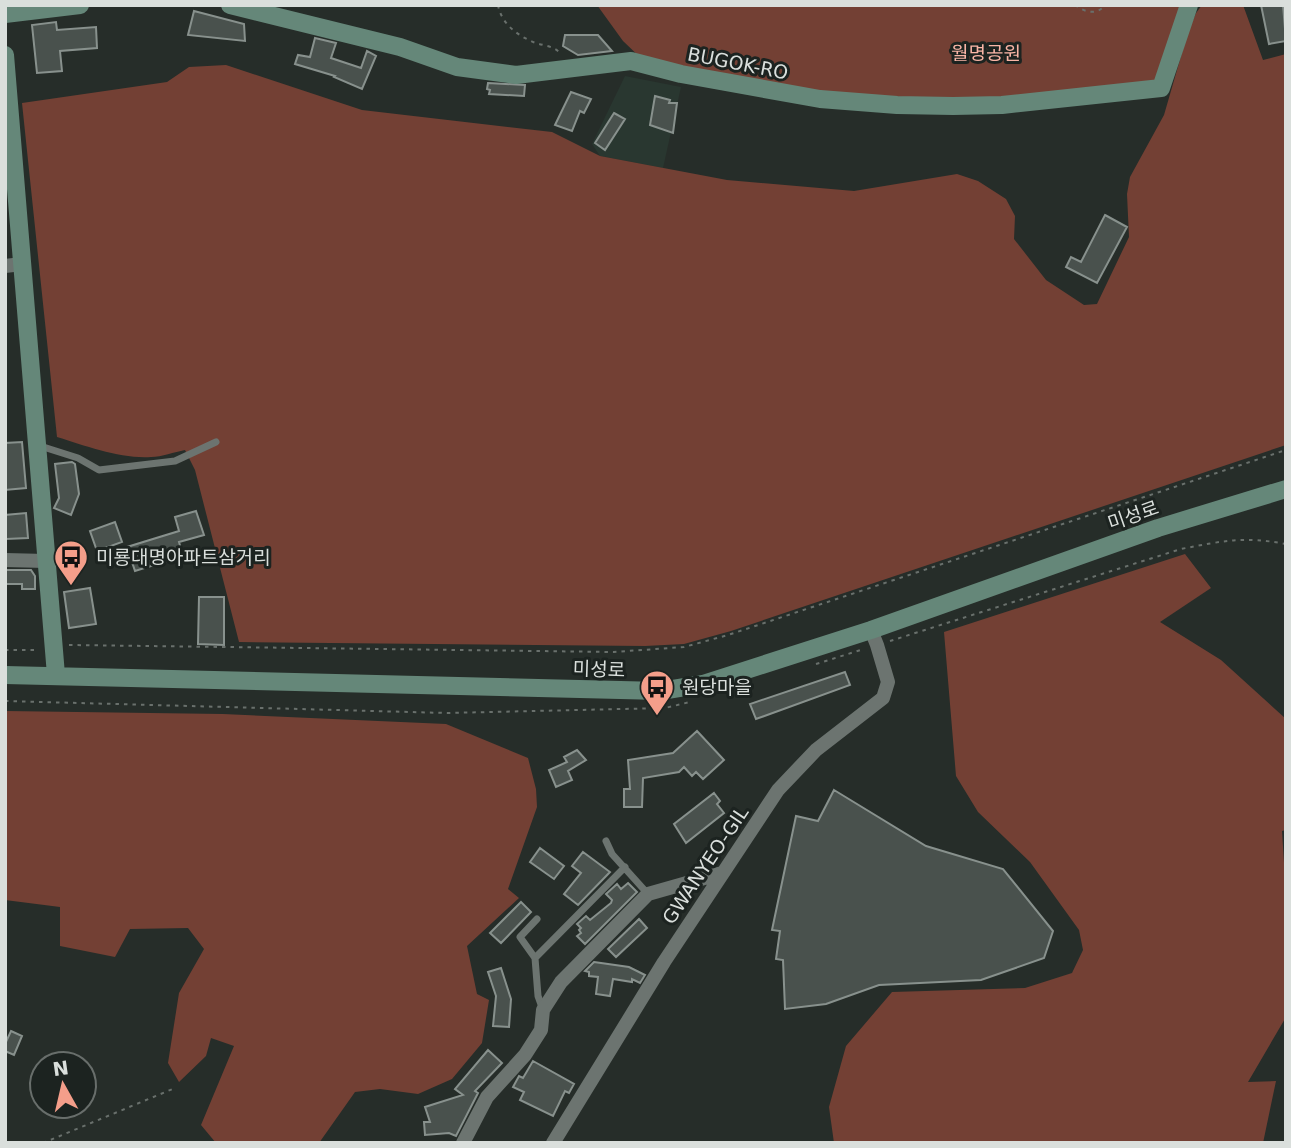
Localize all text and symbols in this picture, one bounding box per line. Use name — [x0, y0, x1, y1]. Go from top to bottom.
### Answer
street label: BUGOK-RO — [686, 42, 790, 84]
park label: 월명공원 — [951, 42, 1021, 64]
street label: 미성로 — [1105, 496, 1161, 534]
bus stop icon: 미룡대명아파트삼거리 — [52, 538, 90, 587]
place label: 미룡대명아파트삼거리 — [96, 546, 271, 568]
street label: 미성로 — [572, 657, 626, 681]
bus stop icon: 원당마을 — [638, 668, 676, 717]
place label: 원당마을 — [682, 676, 752, 698]
street label: GWANYEO-GIL — [658, 802, 753, 928]
north arrow — [28, 1050, 98, 1120]
text: N — [51, 1056, 70, 1080]

